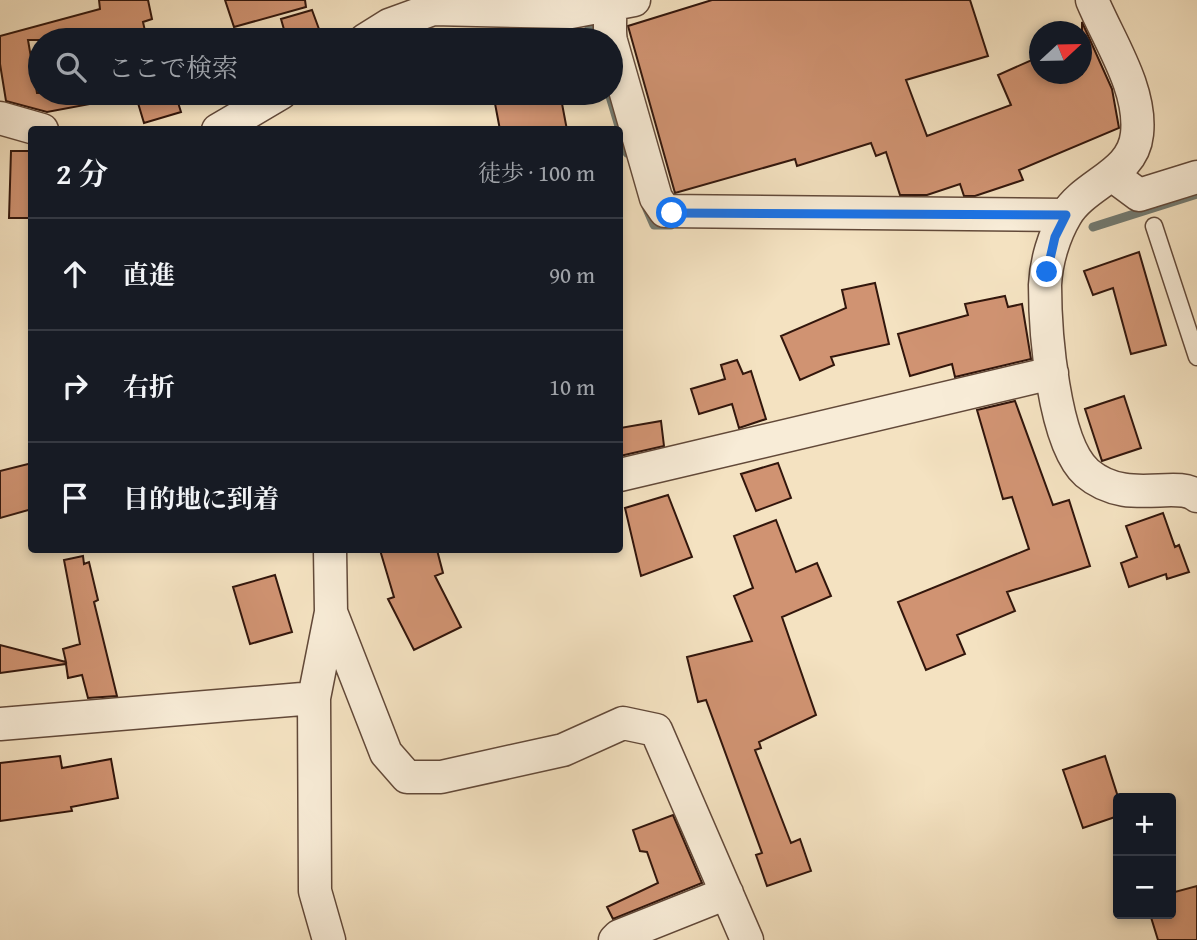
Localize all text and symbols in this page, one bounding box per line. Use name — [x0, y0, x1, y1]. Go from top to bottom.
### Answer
north arrow — [1029, 21, 1092, 84]
search box — [28, 28, 623, 105]
icon: search — [52, 48, 90, 86]
text: ここで検索 — [108, 48, 238, 87]
text: 2 分 — [56, 151, 108, 195]
text: 徒歩 · 100 m — [478, 156, 595, 189]
route start — [656, 197, 687, 228]
icon: ahead — [56, 255, 94, 293]
text: 直進 — [123, 255, 175, 294]
route end — [1031, 256, 1062, 287]
text: 90 m — [549, 258, 595, 291]
icon: right — [56, 367, 94, 405]
text: 右折 — [123, 367, 175, 406]
text: 10 m — [549, 370, 595, 403]
icon: arrive — [56, 479, 94, 517]
text: 目的地に到着 — [123, 479, 279, 518]
map controls — [1113, 793, 1176, 919]
button: + — [1113, 793, 1176, 856]
button: − — [1113, 856, 1176, 919]

